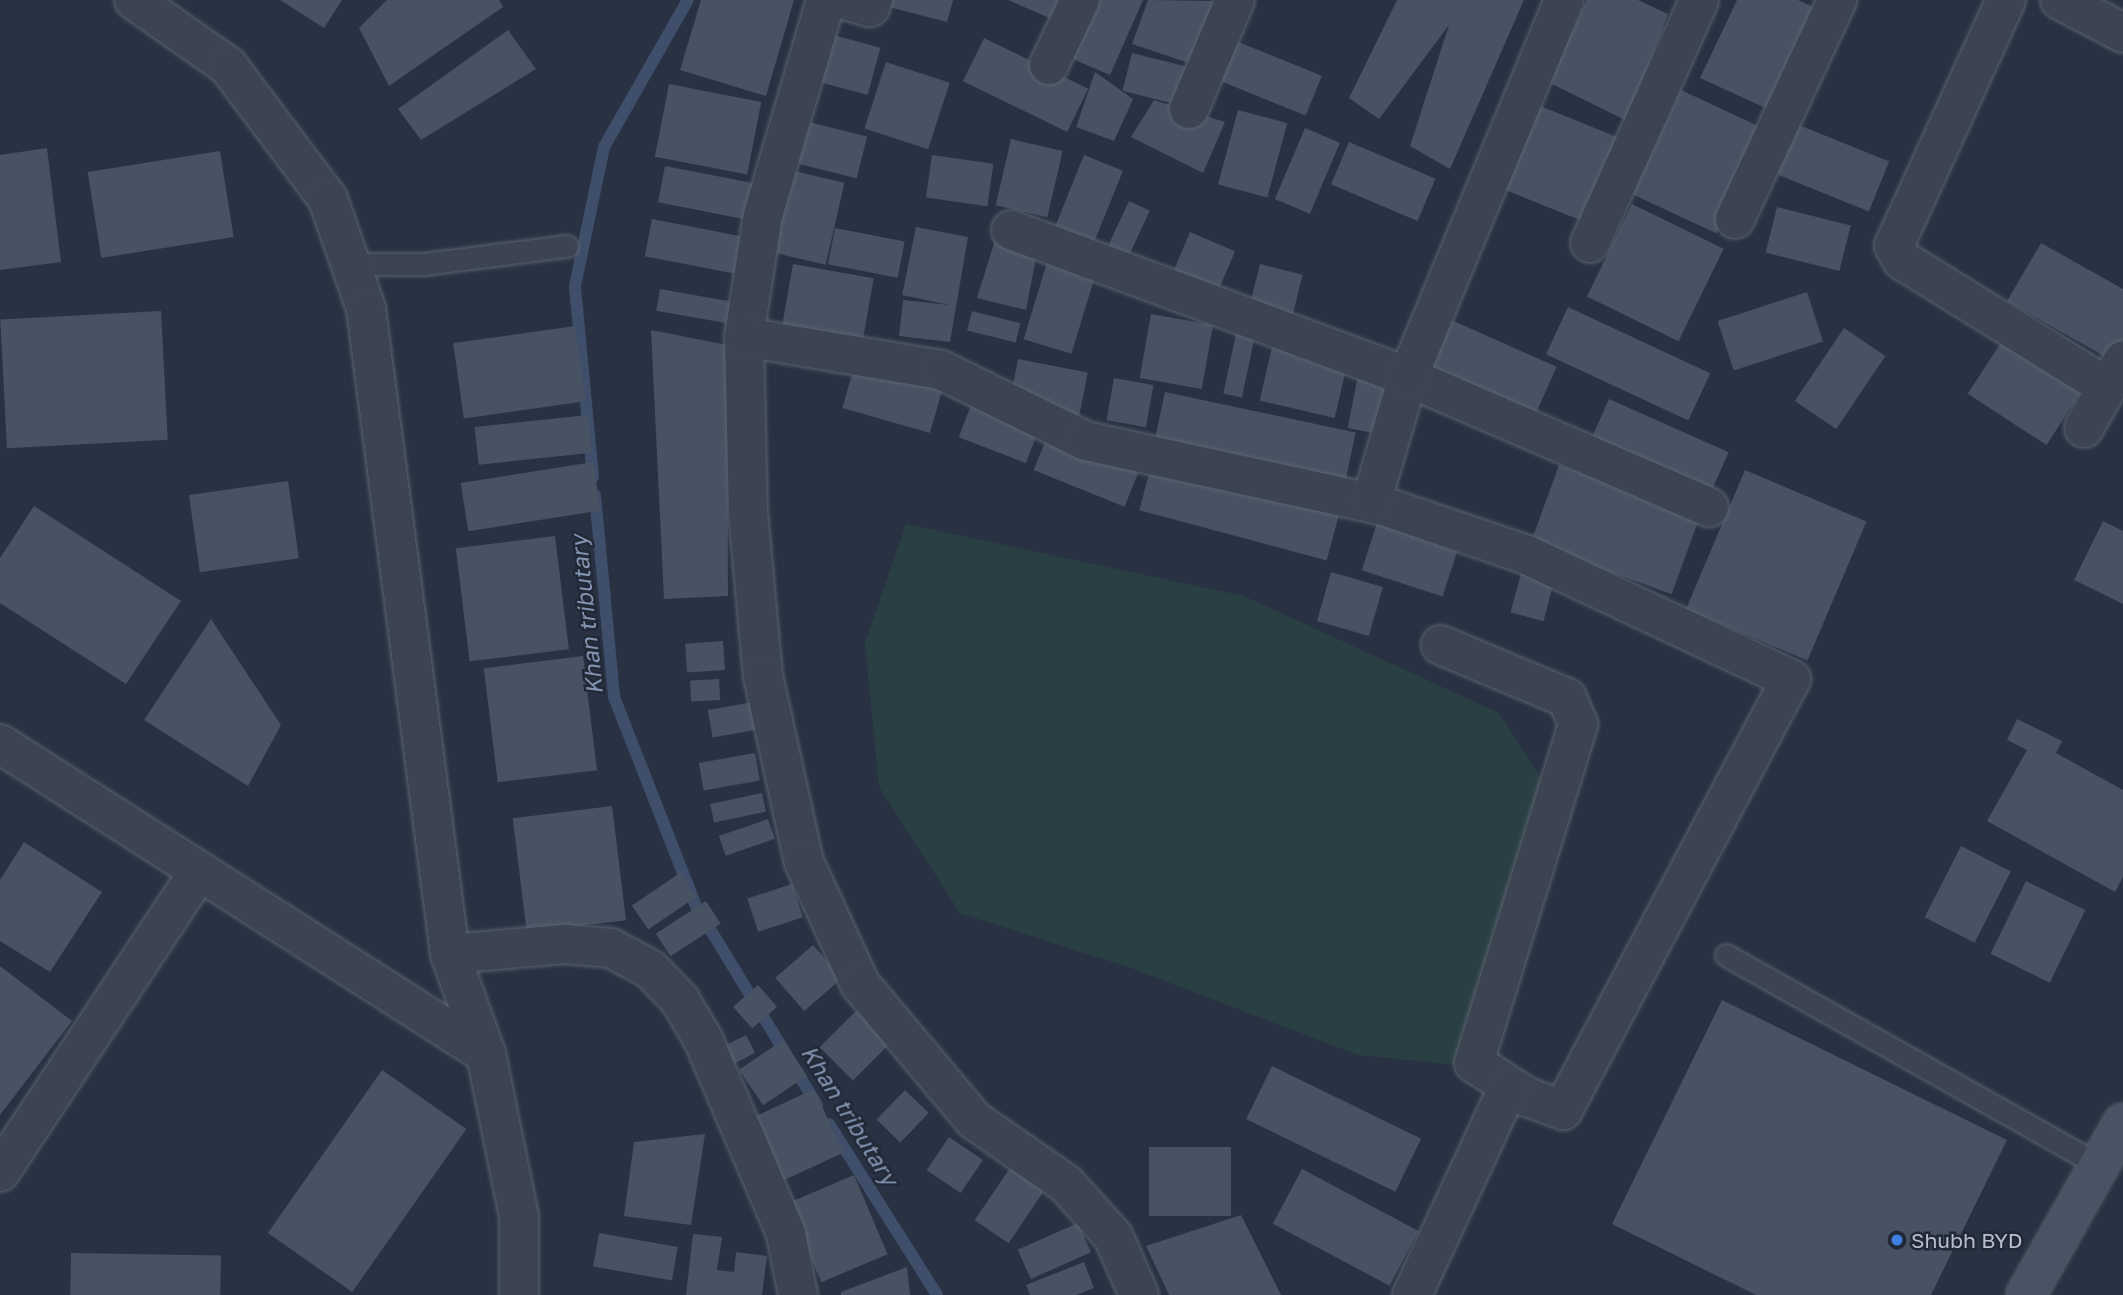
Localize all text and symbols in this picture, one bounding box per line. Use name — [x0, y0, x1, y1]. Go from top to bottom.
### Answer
water label: Khan tributary — [564, 534, 608, 696]
water label: Khan tributary — [796, 1040, 904, 1190]
place label: Shubh BYD — [1911, 1227, 2023, 1253]
marker: Shubh BYD — [1889, 1232, 1905, 1248]

